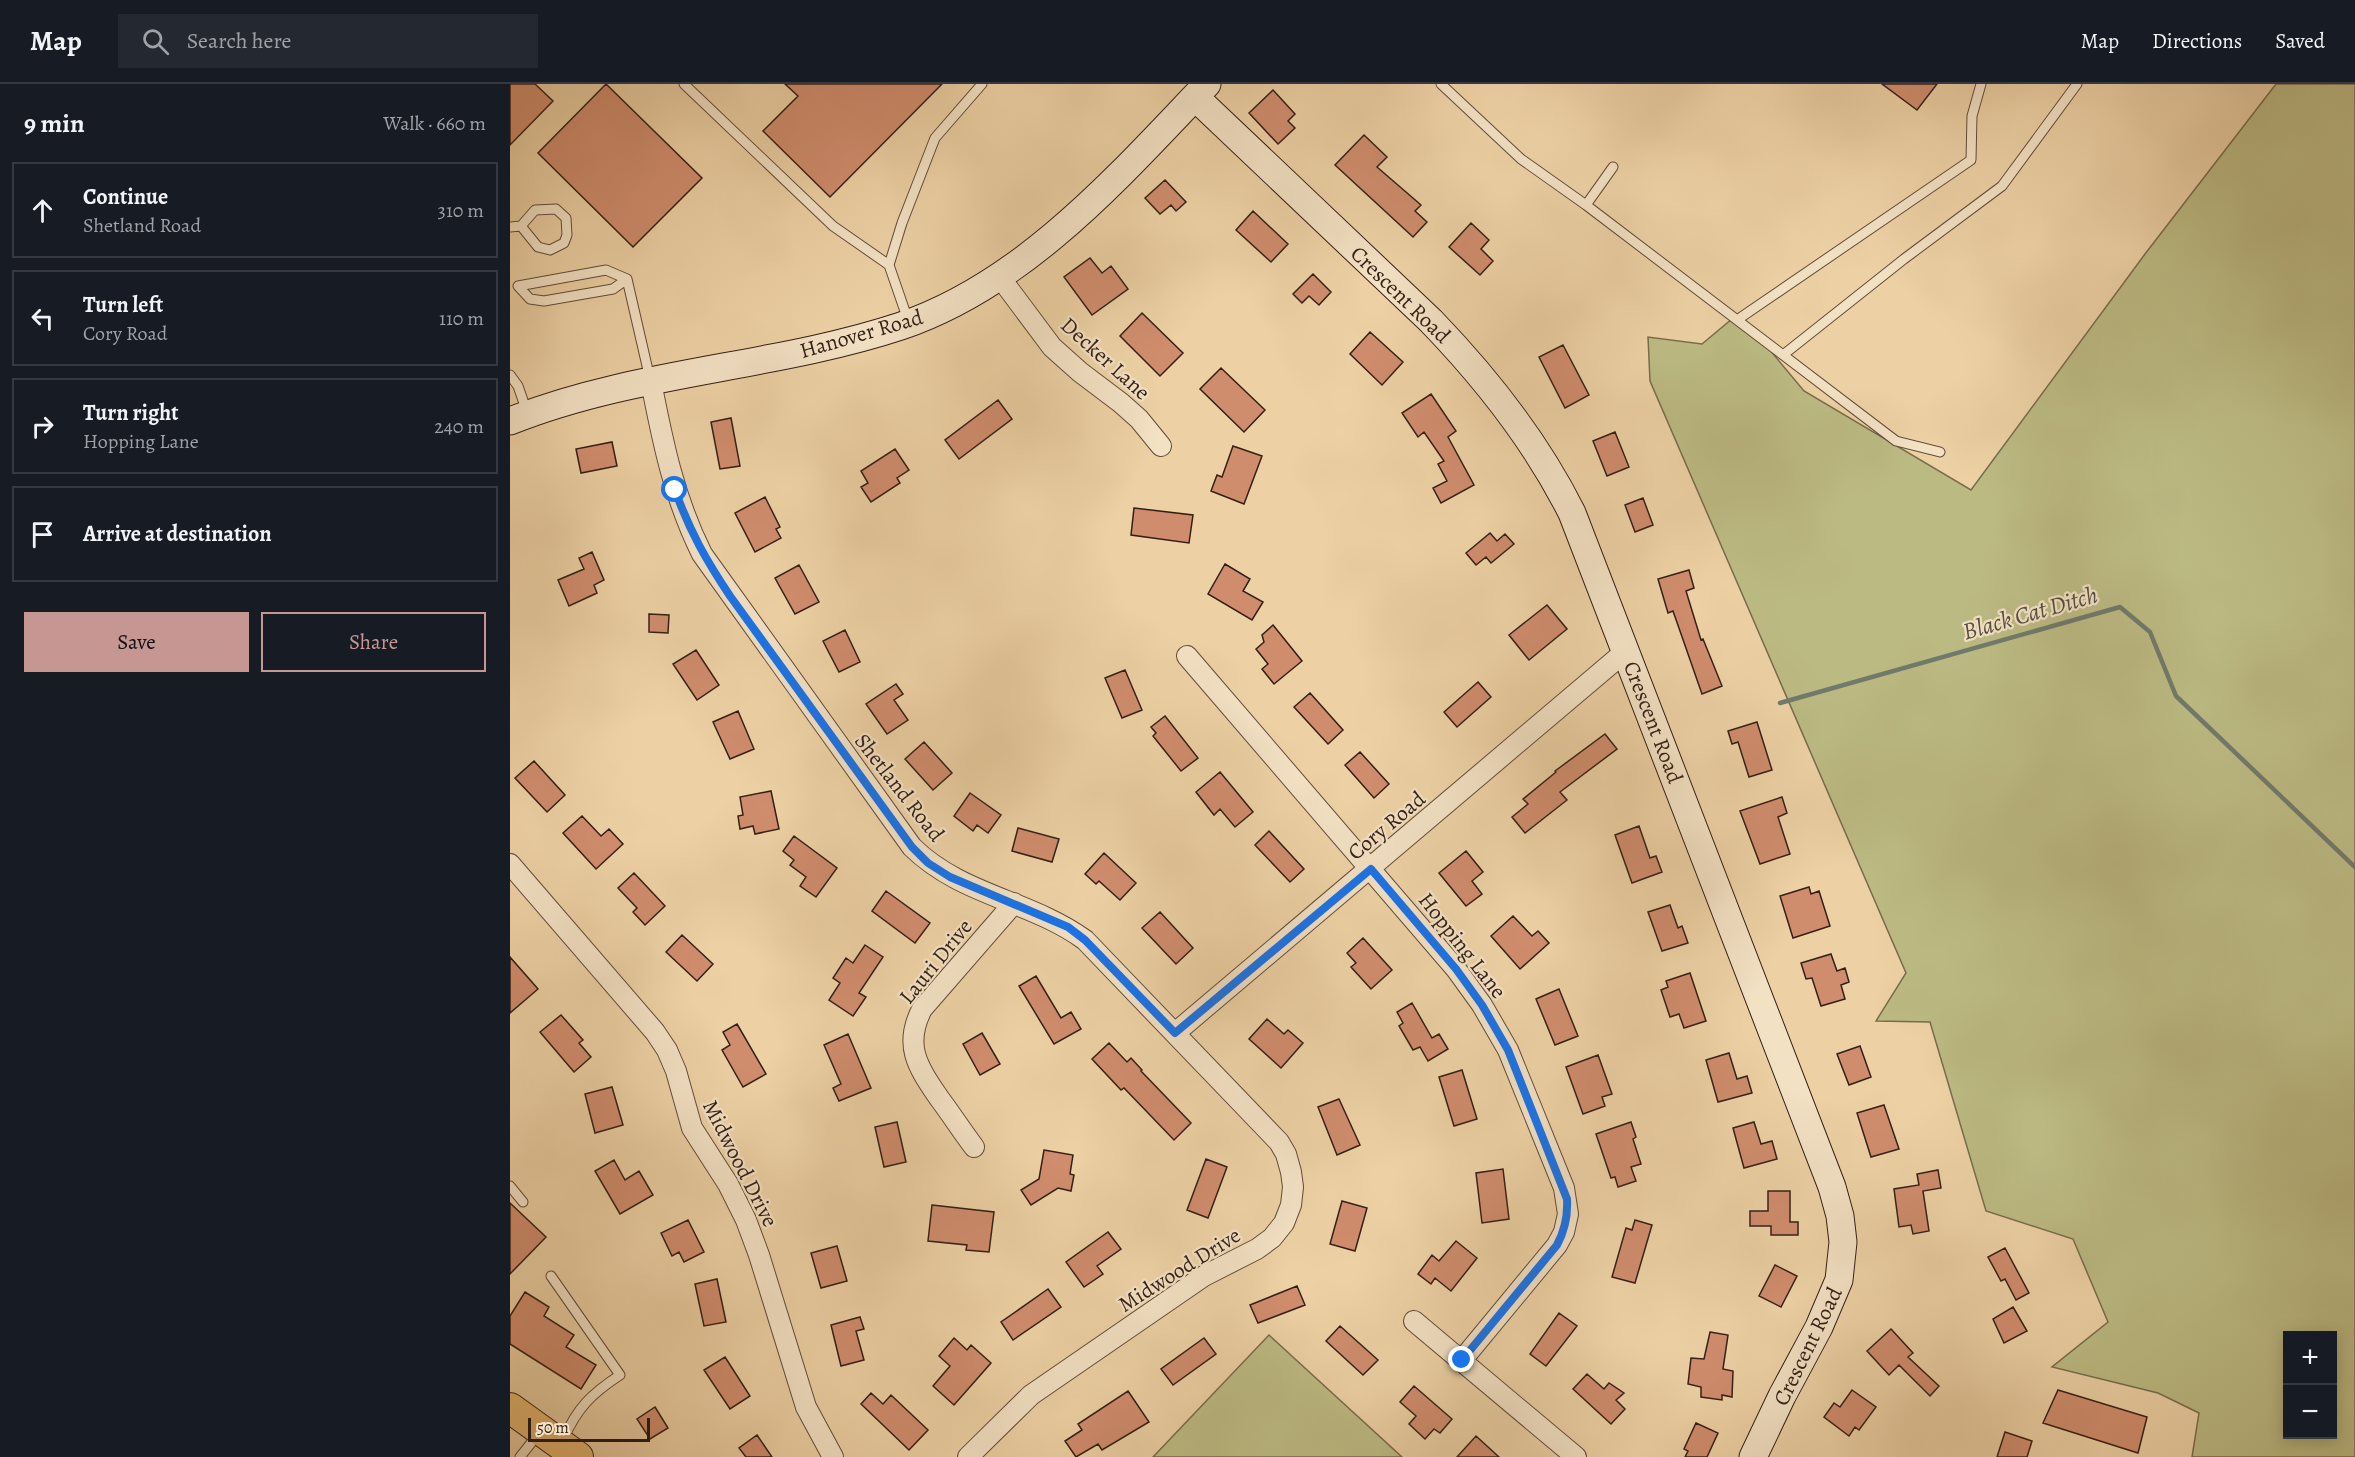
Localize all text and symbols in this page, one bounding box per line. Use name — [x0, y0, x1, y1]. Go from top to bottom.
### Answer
search box — [118, 14, 538, 68]
text: Map — [30, 22, 82, 60]
icon: search — [139, 25, 172, 58]
text: Search here — [187, 26, 291, 56]
text: Map — [2081, 27, 2119, 55]
text: Directions — [2152, 27, 2242, 55]
text: Saved — [2275, 27, 2325, 55]
text: 9 min — [24, 106, 85, 141]
text: Walk · 660 m — [383, 110, 486, 137]
text: Continue — [83, 182, 168, 212]
icon: ahead — [26, 194, 59, 227]
text: 310 m — [438, 197, 484, 224]
text: Shetland Road — [83, 212, 201, 239]
street label: Crescent Road — [1344, 239, 1457, 350]
text: Turn left — [83, 290, 163, 320]
icon: left — [26, 302, 59, 335]
street label: Hanover Road — [796, 302, 927, 366]
text: 110 m — [439, 305, 484, 332]
street label: Decker Lane — [1054, 310, 1157, 407]
text: Cory Road — [83, 320, 168, 347]
text: Turn right — [83, 398, 179, 428]
icon: right — [26, 410, 59, 443]
text: 240 m — [434, 413, 484, 440]
text: Hopping Lane — [83, 428, 199, 455]
route start — [661, 476, 687, 502]
icon: arrive — [26, 518, 59, 551]
text: Arrive at destination — [83, 519, 272, 549]
water label: Black Cat Ditch — [1959, 578, 2101, 648]
button: Save — [24, 612, 249, 672]
button: Share — [261, 612, 486, 672]
street label: Crescent Road — [1616, 657, 1690, 788]
street label: Shetland Road — [847, 727, 951, 848]
street label: Cory Road — [1341, 784, 1432, 867]
street label: Hopping Lane — [1411, 886, 1513, 1005]
street label: Lauri Drive — [892, 913, 979, 1011]
street label: Midwood Drive — [695, 1095, 785, 1232]
street label: Midwood Drive — [1113, 1220, 1246, 1319]
street label: Crescent Road — [1766, 1282, 1850, 1411]
map controls — [2283, 1331, 2337, 1439]
button: + — [2283, 1331, 2337, 1385]
route end — [1448, 1346, 1474, 1372]
button: − — [2283, 1385, 2337, 1439]
scale bar — [528, 1415, 650, 1442]
text: 50 m — [537, 1417, 569, 1439]

